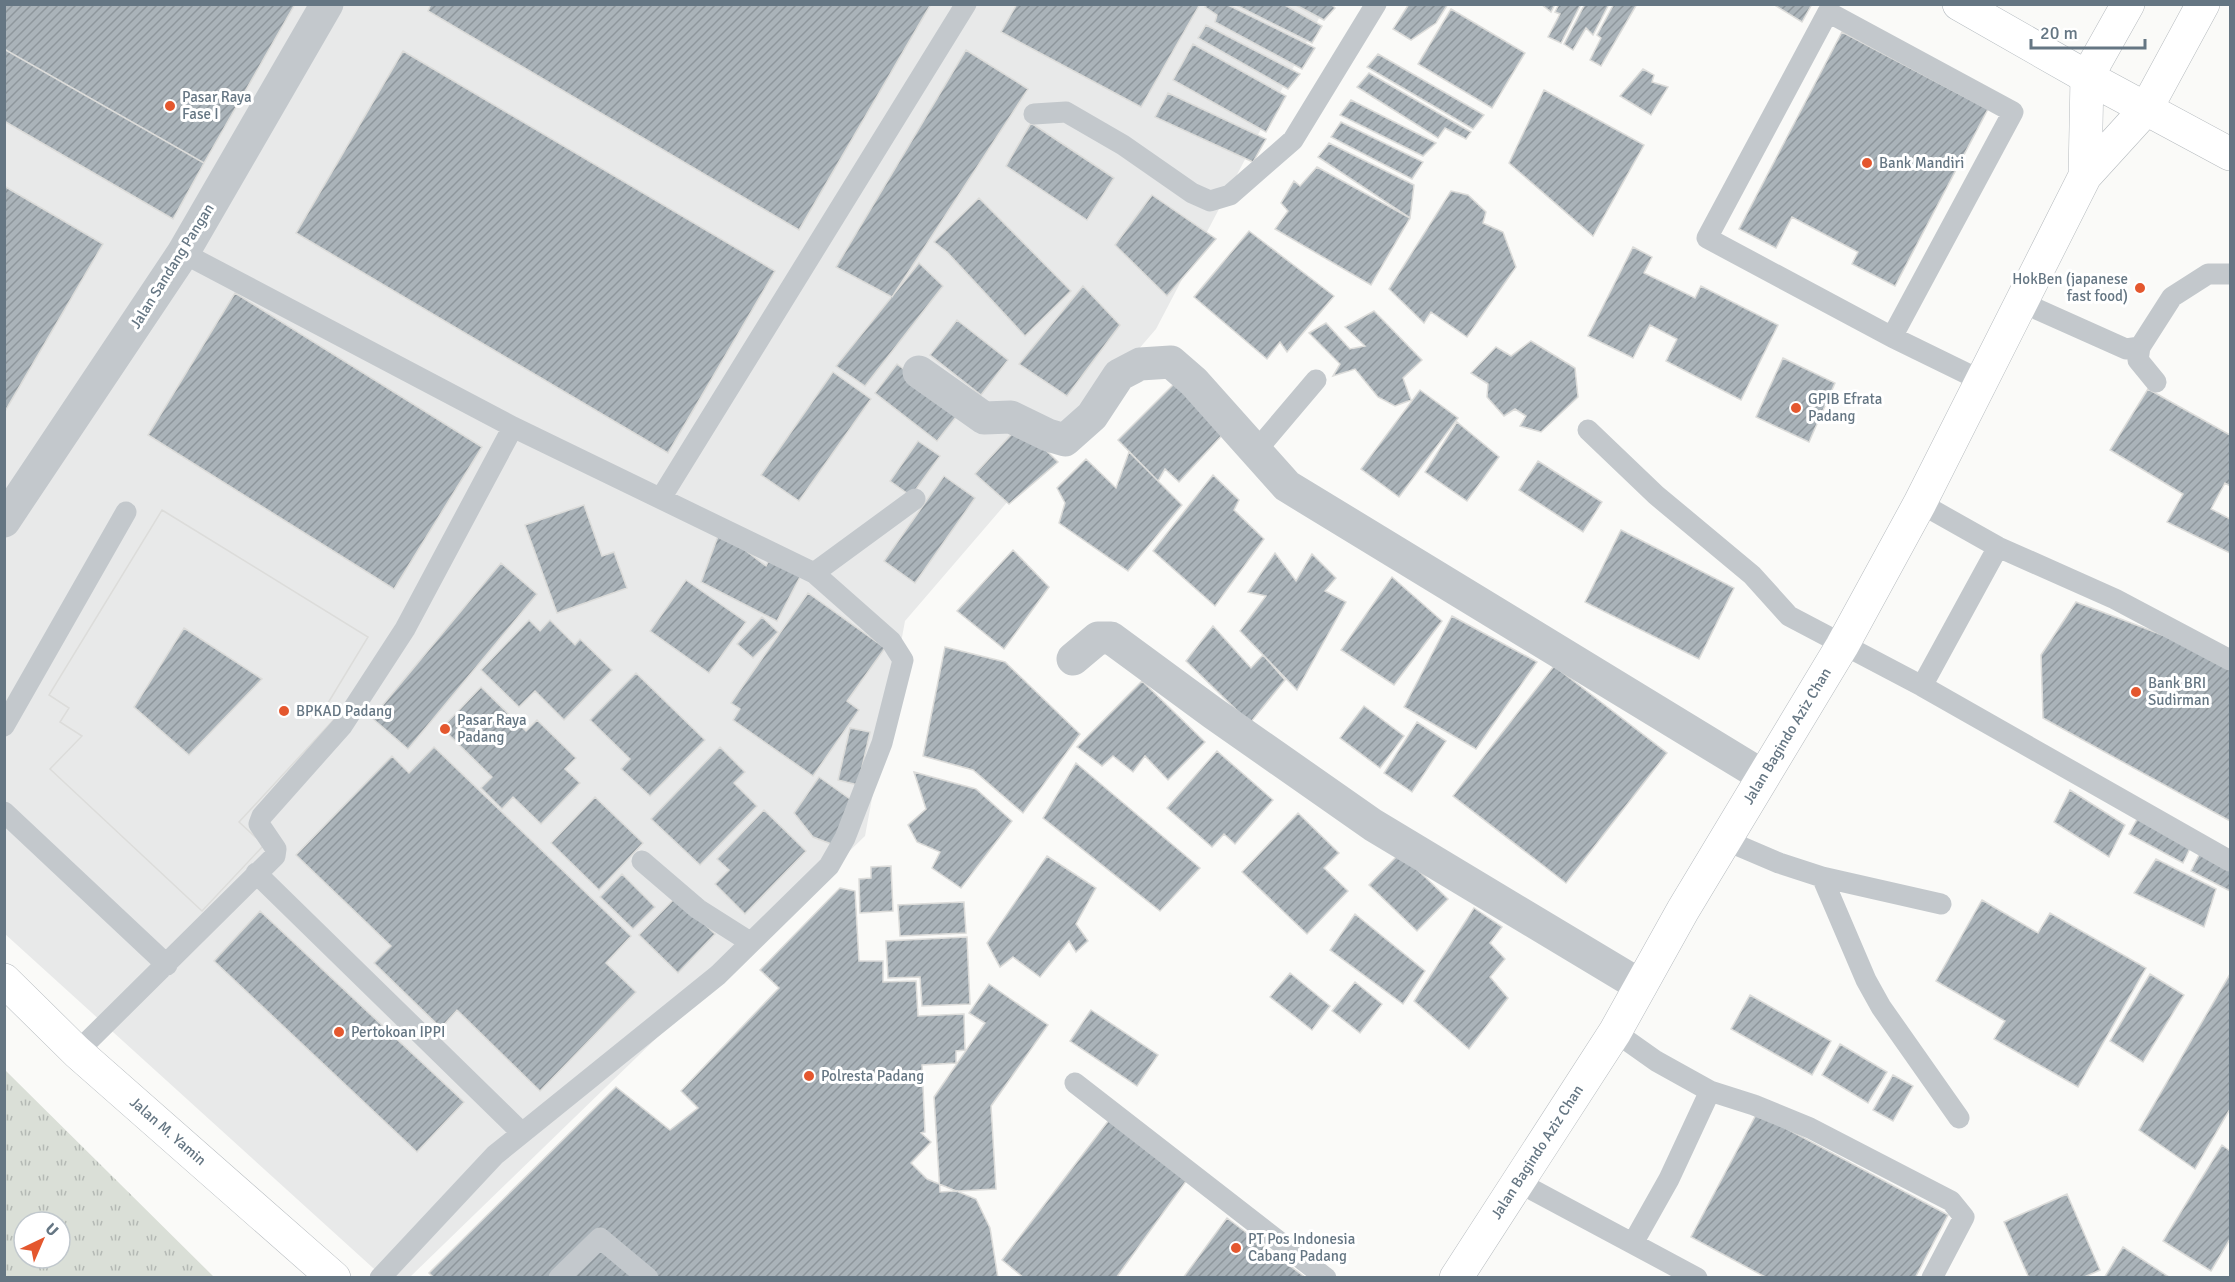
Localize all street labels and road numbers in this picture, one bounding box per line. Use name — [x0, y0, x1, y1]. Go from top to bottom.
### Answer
street label: Jalan Sandang Pangan — [126, 200, 218, 332]
street label: Jalan Bagindo Aziz Chan — [1739, 664, 1835, 808]
street label: Jalan Bagindo Aziz Chan — [1487, 1082, 1587, 1222]
street label: Jalan M. Yamin — [126, 1093, 210, 1169]

